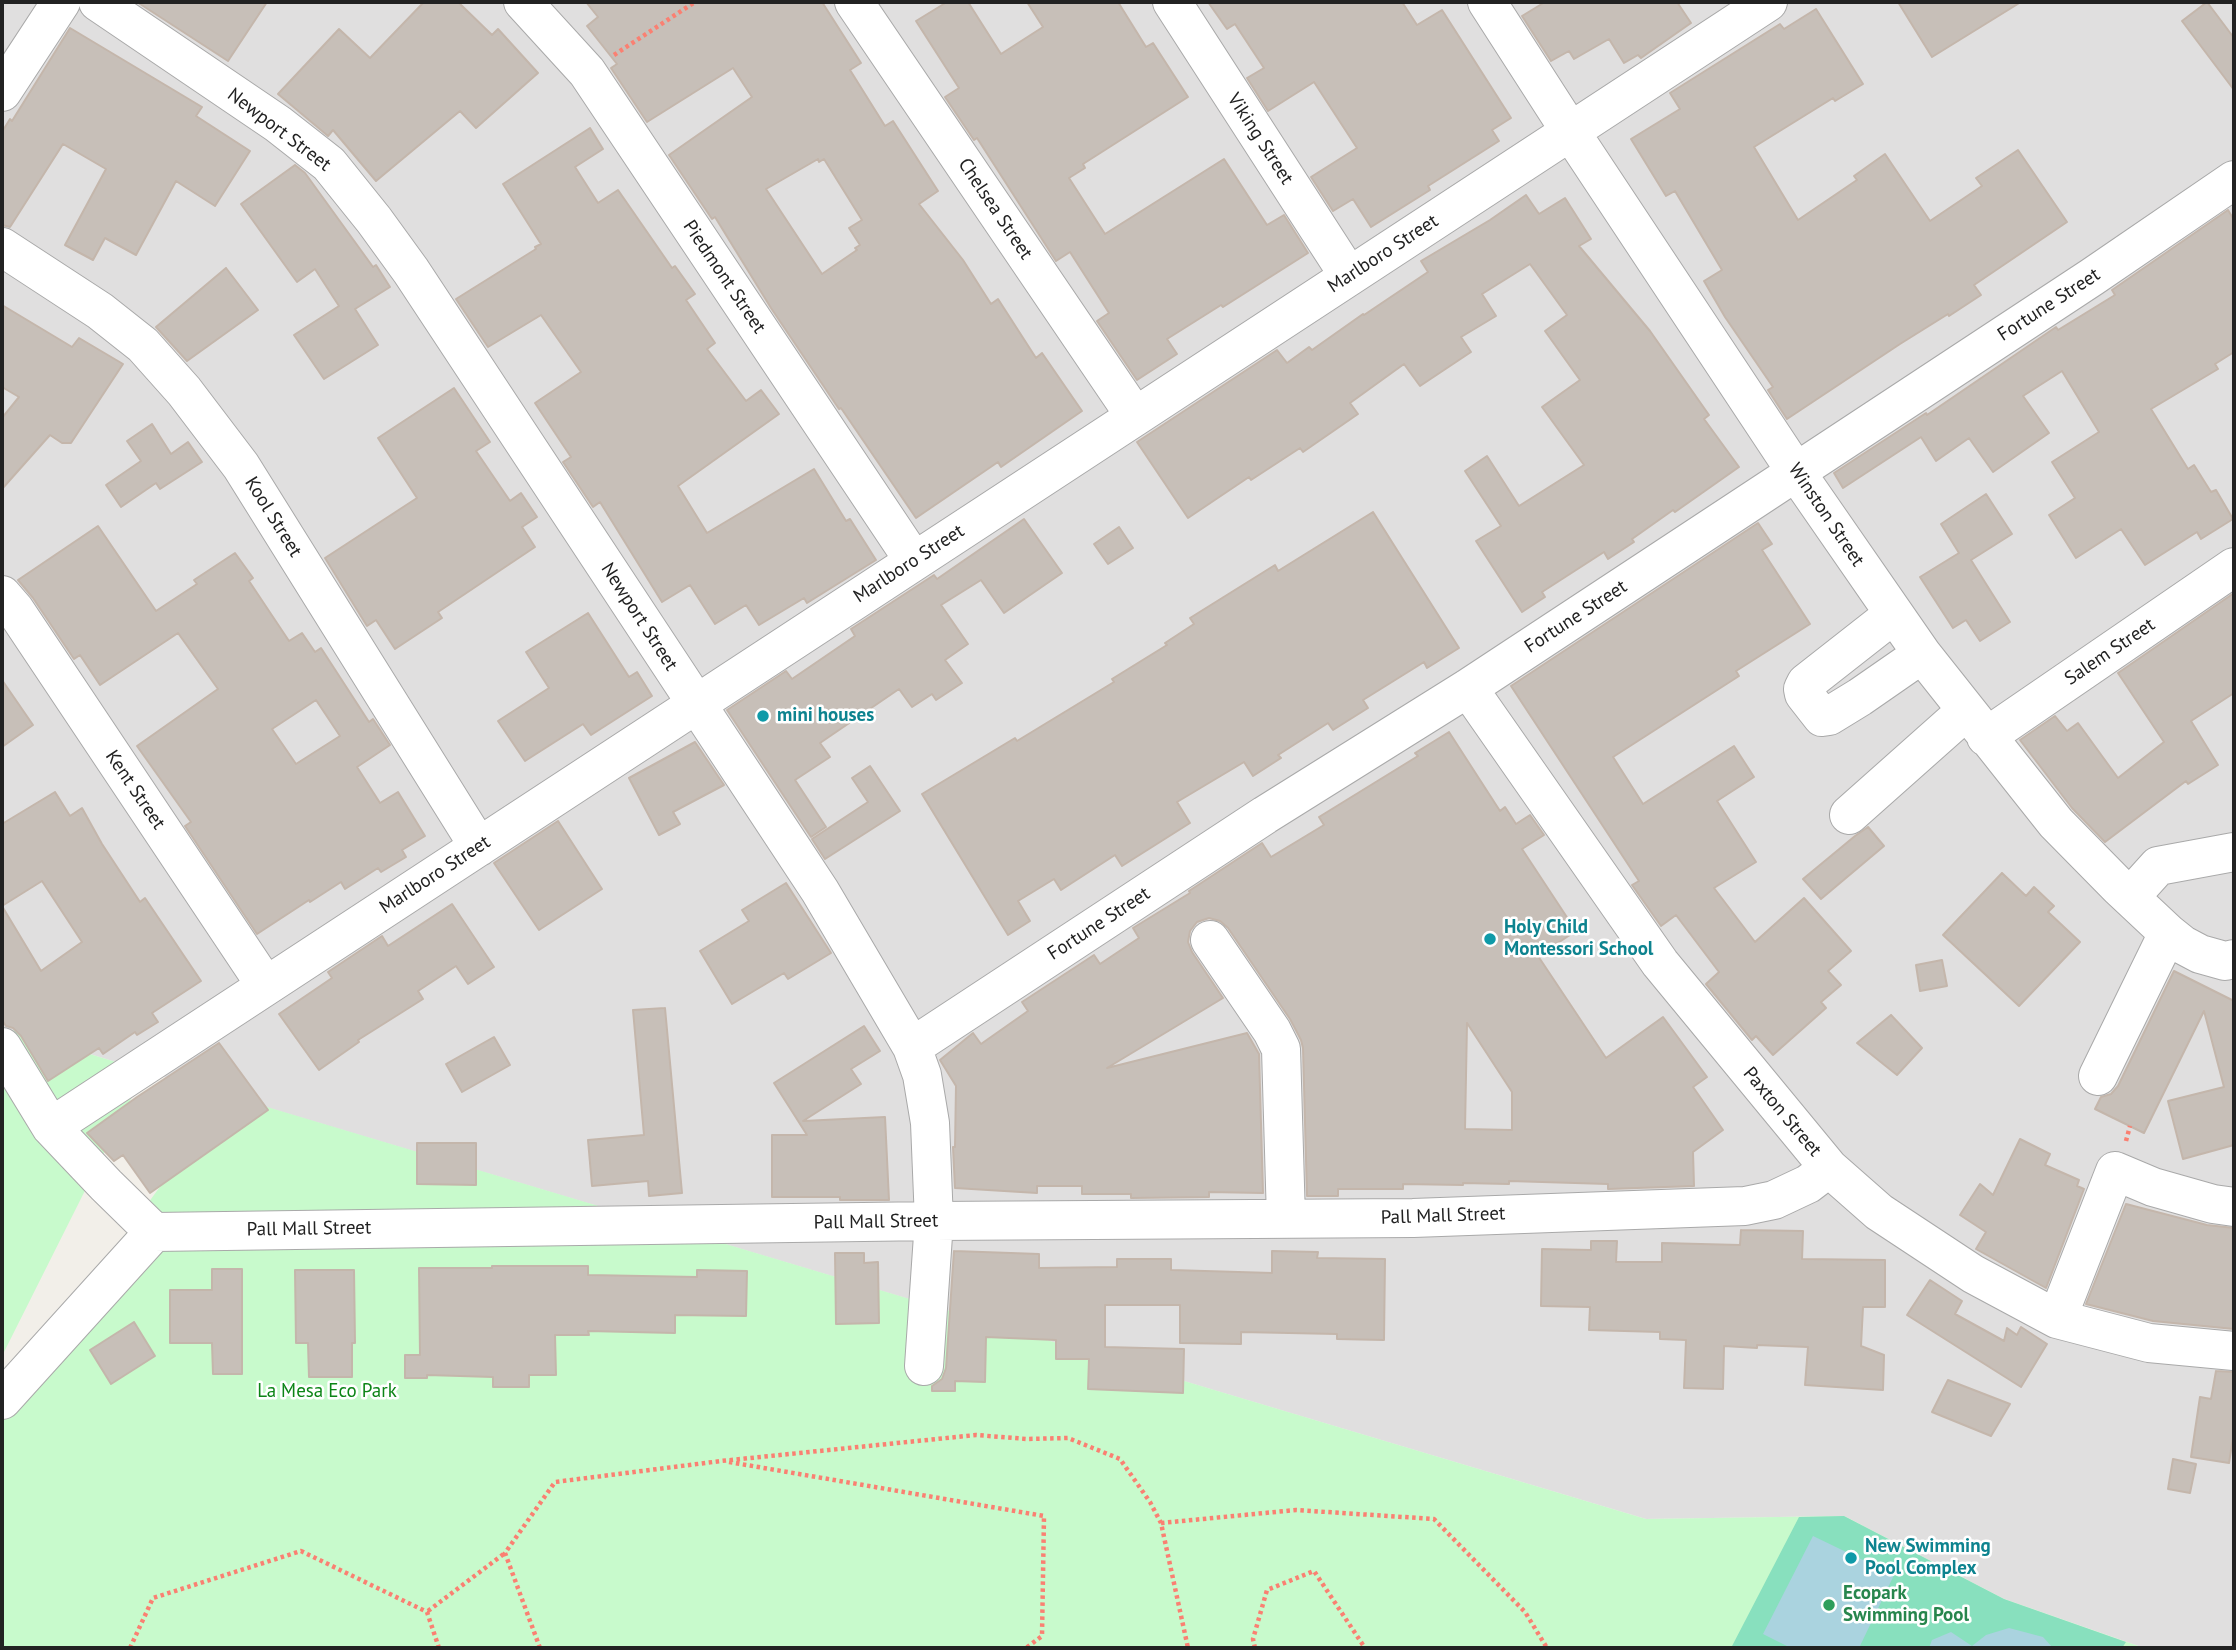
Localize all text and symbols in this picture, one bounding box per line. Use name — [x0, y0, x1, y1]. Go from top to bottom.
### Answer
street label: Newport Street — [223, 84, 335, 176]
street label: Viking Street — [1222, 89, 1298, 189]
street label: Chelsea Street — [953, 154, 1037, 264]
street label: Marlboro Street — [1323, 210, 1443, 298]
street label: Piedmont Street — [678, 216, 770, 338]
street label: Fortune Street — [1994, 263, 2104, 347]
street label: Winston Street — [1783, 459, 1869, 571]
street label: Kool Street — [239, 473, 307, 561]
street label: Marlboro Street — [849, 520, 969, 608]
street label: Newport Street — [596, 559, 682, 675]
street label: Fortune Street — [1521, 575, 1631, 659]
street label: Salem Street — [2061, 614, 2159, 690]
place label: mini houses — [777, 705, 874, 727]
marker: mini houses — [755, 708, 771, 724]
street label: Kent Street — [100, 746, 170, 834]
street label: Marlboro Street — [375, 831, 495, 919]
street label: Fortune Street — [1044, 882, 1154, 966]
place label: Holy Child Montessori School — [1504, 917, 1653, 961]
marker: Holy Child Montessori School — [1482, 931, 1498, 947]
street label: Paxton Street — [1738, 1063, 1826, 1161]
street label: Pall Mall Street — [1380, 1202, 1506, 1230]
street label: Pall Mall Street — [813, 1210, 939, 1234]
street label: Pall Mall Street — [246, 1217, 372, 1241]
park label: La Mesa Eco Park — [257, 1381, 397, 1403]
place label: New Swimming Pool Complex — [1865, 1536, 1991, 1580]
marker: New Swimming Pool Complex — [1843, 1550, 1859, 1566]
place label: Ecopark Swimming Pool — [1843, 1583, 1969, 1627]
marker: Ecopark Swimming Pool — [1821, 1597, 1837, 1613]

